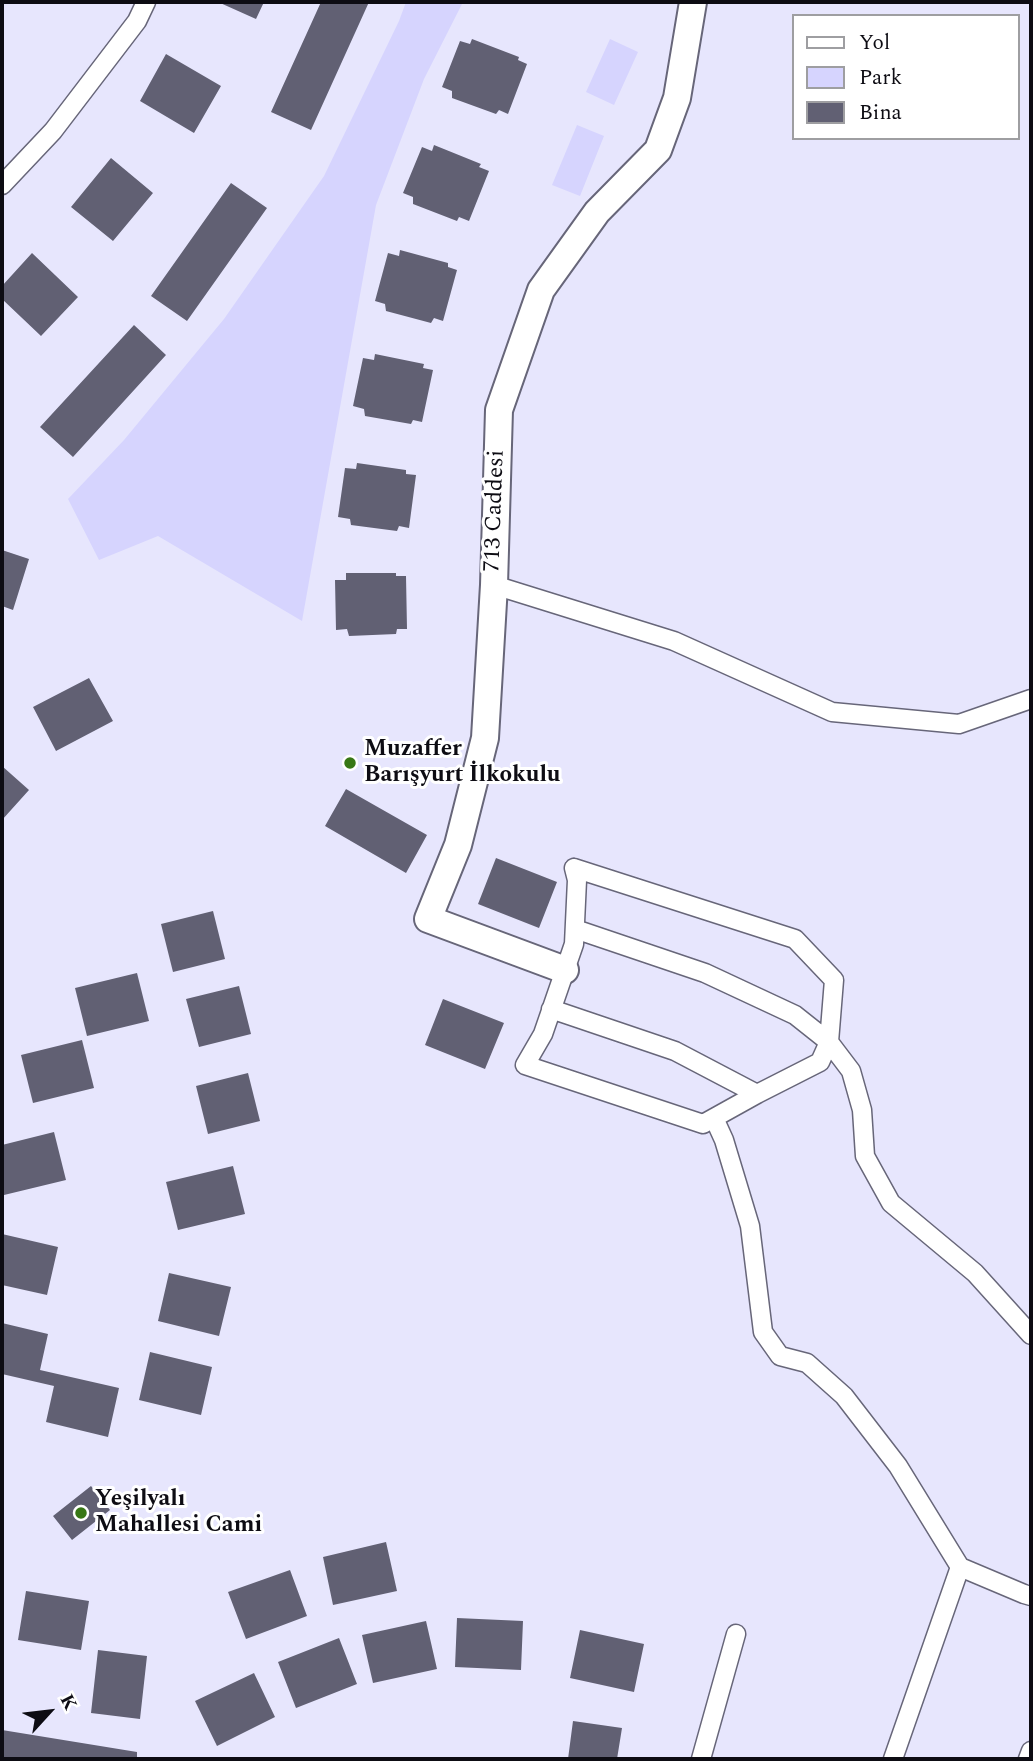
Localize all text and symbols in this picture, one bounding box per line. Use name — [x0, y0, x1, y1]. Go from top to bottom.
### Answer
legend — [792, 14, 1019, 140]
text: Yol — [859, 27, 890, 59]
text: Park — [859, 62, 902, 94]
text: Bina — [859, 97, 902, 129]
street label: 713 Caddesi — [480, 449, 512, 573]
place label: Muzaffer Barışyurt İlkokulu — [364, 736, 560, 790]
marker: Muzaffer Barışyurt İlkokulu — [342, 755, 358, 771]
place label: Yeşilyalı Mahallesi Cami — [95, 1486, 262, 1540]
marker: Yeşilyalı Mahallesi Cami — [73, 1505, 89, 1521]
north arrow — [14, 1677, 84, 1747]
text: K — [52, 1689, 84, 1715]

